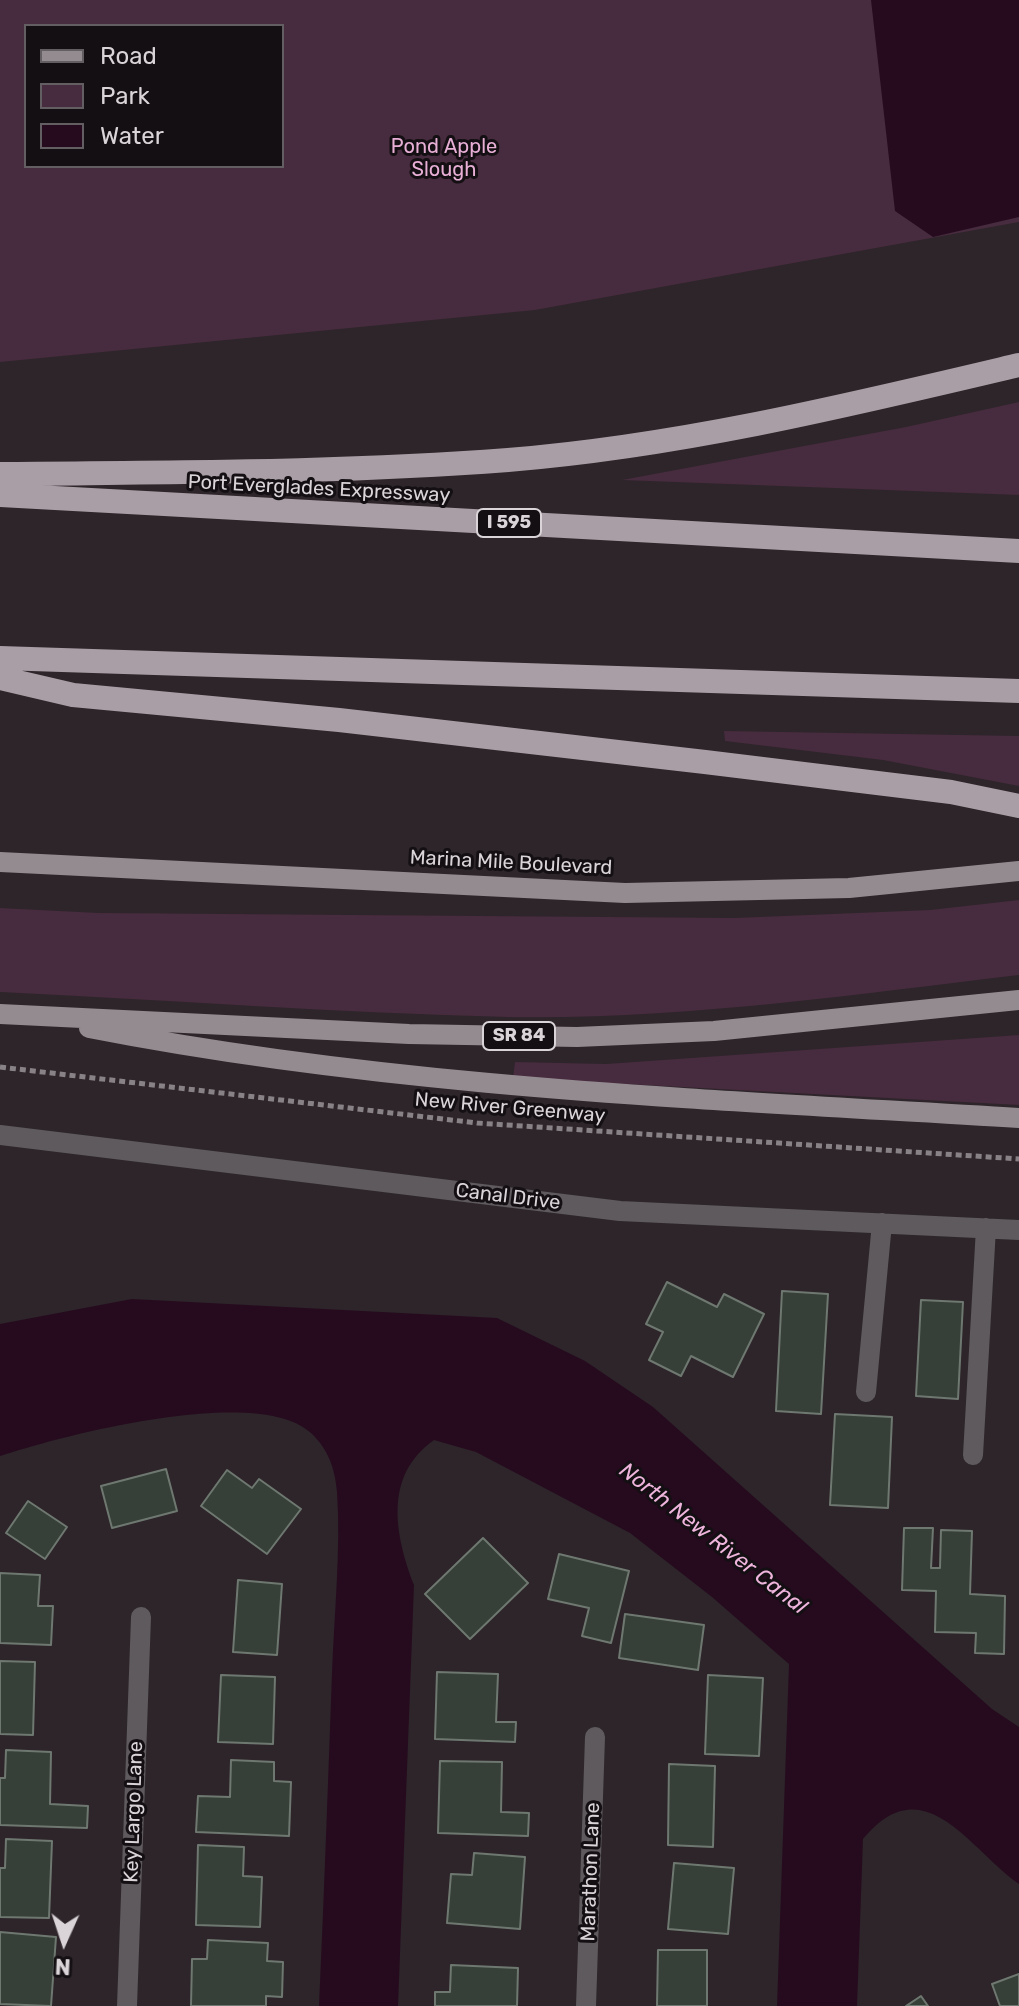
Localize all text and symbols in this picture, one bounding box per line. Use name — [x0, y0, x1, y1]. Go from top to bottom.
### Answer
legend — [24, 24, 284, 168]
text: Road — [100, 42, 157, 70]
text: Park — [100, 82, 150, 110]
text: Water — [100, 122, 164, 150]
park label: Pond Apple Slough — [391, 135, 497, 182]
street label: Port Everglades Expressway — [187, 470, 451, 508]
road number: I 595 — [477, 509, 541, 537]
street label: Marina Mile Boulevard — [409, 846, 613, 880]
road number: SR 84 — [483, 1022, 555, 1050]
street label: New River Greenway — [414, 1088, 606, 1128]
street label: Canal Drive — [454, 1179, 562, 1215]
water label: North New River Canal — [614, 1458, 812, 1620]
street label: Key Largo Lane — [120, 1741, 148, 1883]
street label: Marathon Lane — [577, 1802, 605, 1942]
north arrow — [24, 1902, 104, 1982]
text: N — [54, 1953, 71, 1980]

